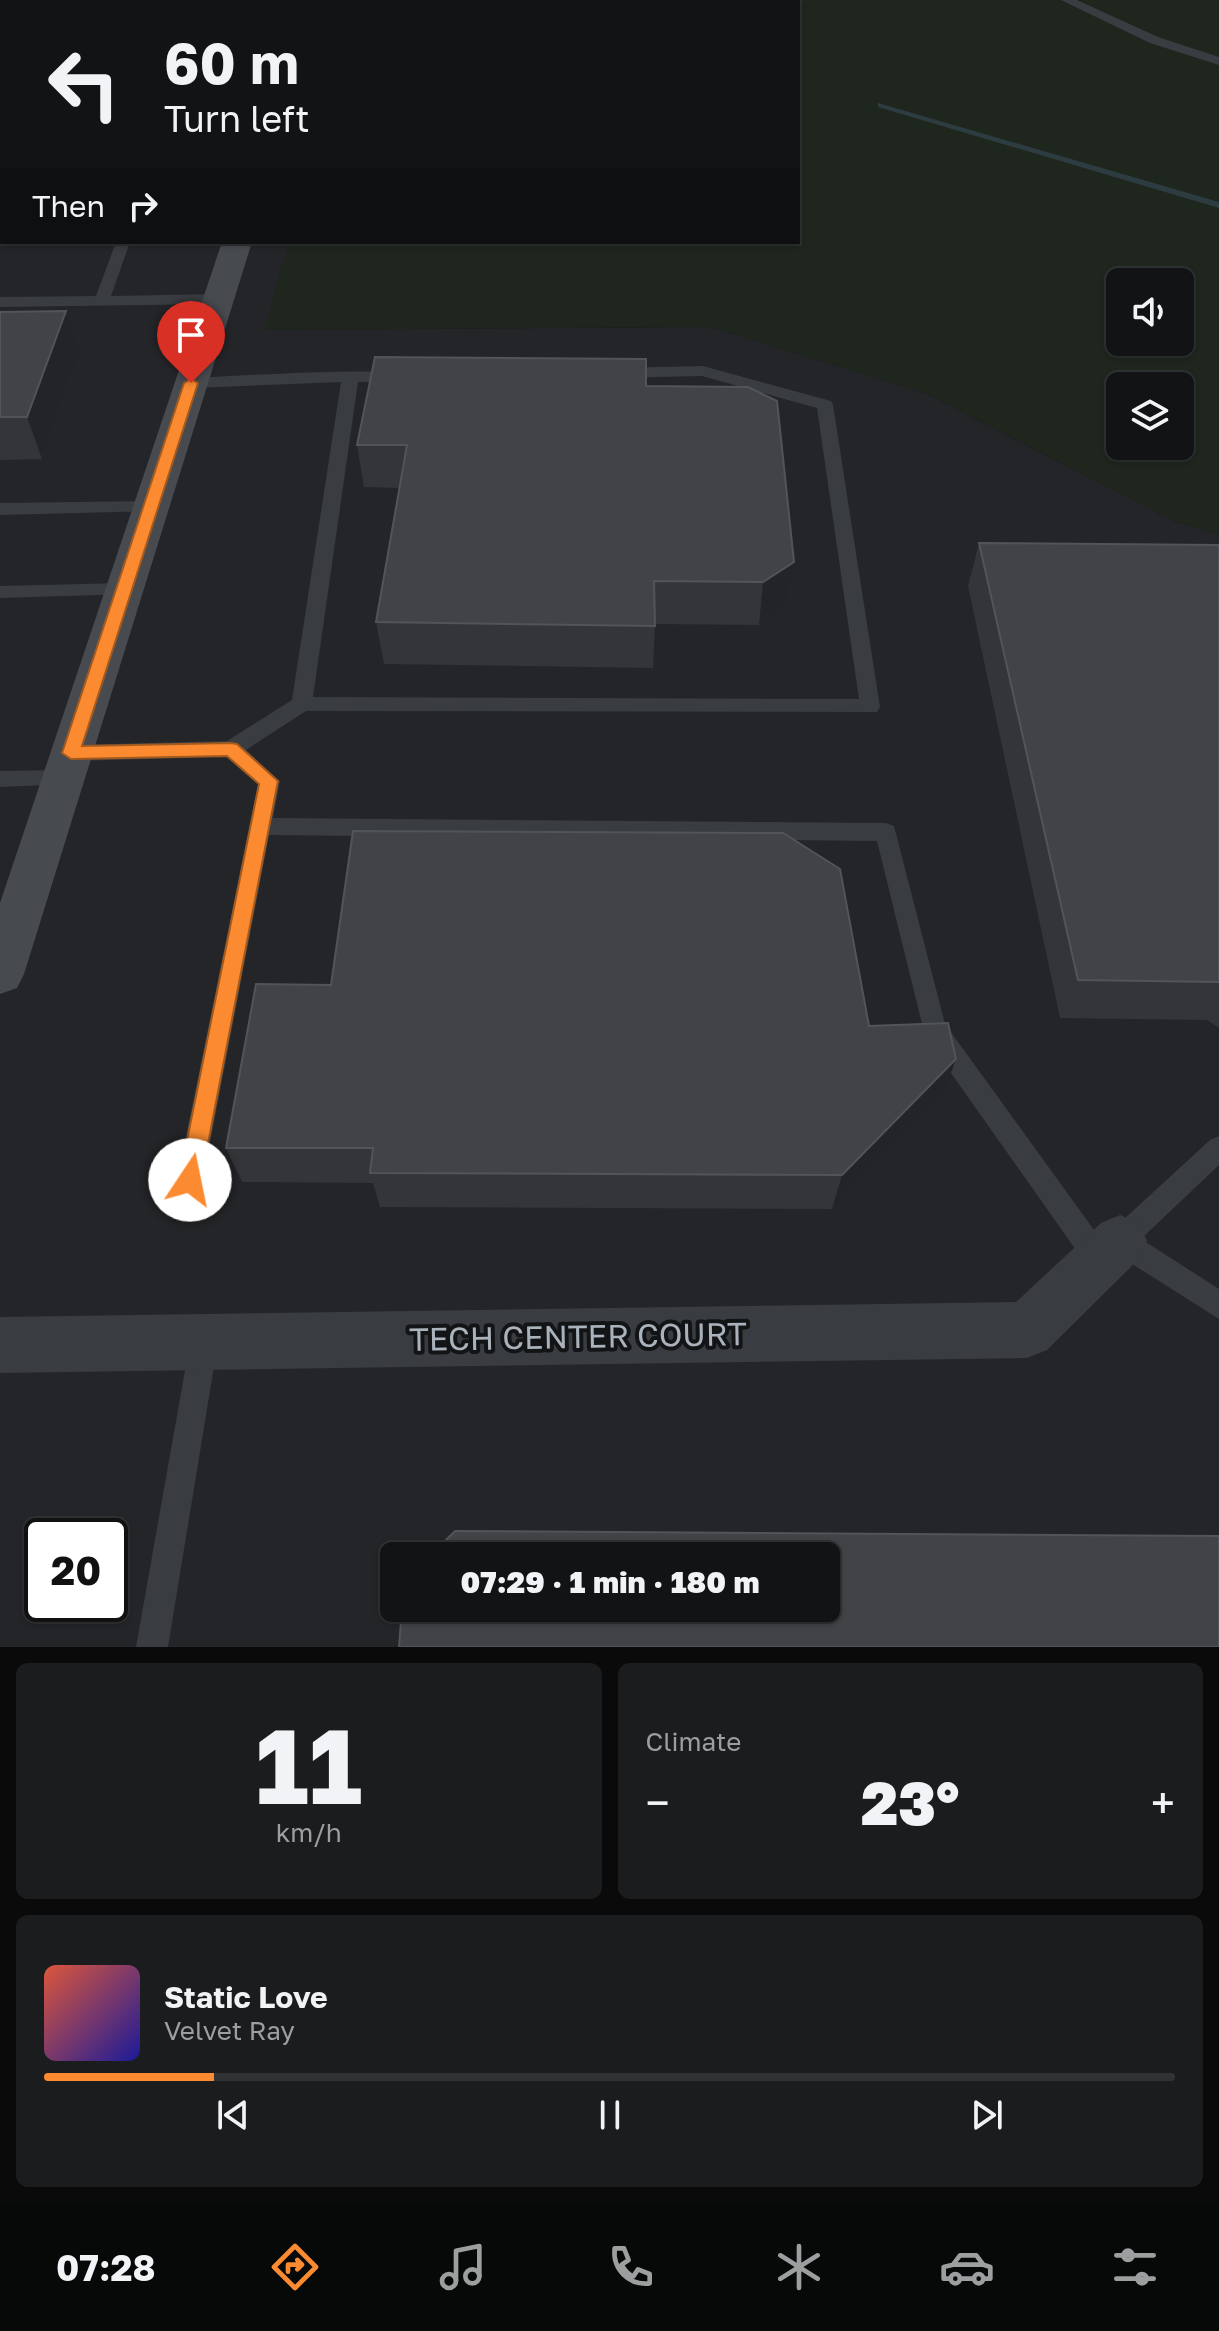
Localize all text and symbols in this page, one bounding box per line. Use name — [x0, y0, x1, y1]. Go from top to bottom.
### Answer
text: 60 m — [164, 29, 299, 96]
icon: left — [32, 32, 136, 136]
text: Turn left — [164, 97, 310, 140]
icon: right — [121, 184, 165, 228]
text: Then — [32, 188, 105, 224]
map controls — [1106, 268, 1194, 460]
button: sound — [1106, 268, 1194, 356]
pin — [157, 301, 225, 383]
icon: arrive — [169, 313, 213, 357]
button: layers — [1106, 372, 1194, 460]
position arrow — [148, 1138, 232, 1222]
street label: TECH CENTER COURT — [409, 1314, 747, 1358]
speed limit sign: 20 — [24, 1518, 128, 1622]
text: 07:29 · 1 min · 180 m — [460, 1564, 760, 1600]
text: 11 — [255, 1702, 362, 1827]
text: Climate — [646, 1726, 741, 1757]
text: 23° — [861, 1766, 959, 1838]
text: − — [646, 1776, 670, 1829]
text: + — [1151, 1776, 1175, 1829]
text: km/h — [276, 1817, 342, 1848]
text: Static Love — [164, 1979, 328, 2015]
text: Velvet Ray — [164, 2015, 295, 2046]
icon: previous — [211, 2093, 255, 2137]
icon: pause — [588, 2093, 632, 2137]
icon: next — [965, 2093, 1009, 2137]
icon: directions — [267, 2239, 323, 2295]
icon: music — [435, 2239, 491, 2295]
icon: phone — [603, 2239, 659, 2295]
icon: climate — [771, 2239, 827, 2295]
icon: car — [939, 2239, 995, 2295]
icon: filters — [1107, 2239, 1163, 2295]
text: 07:28 — [56, 2246, 156, 2289]

